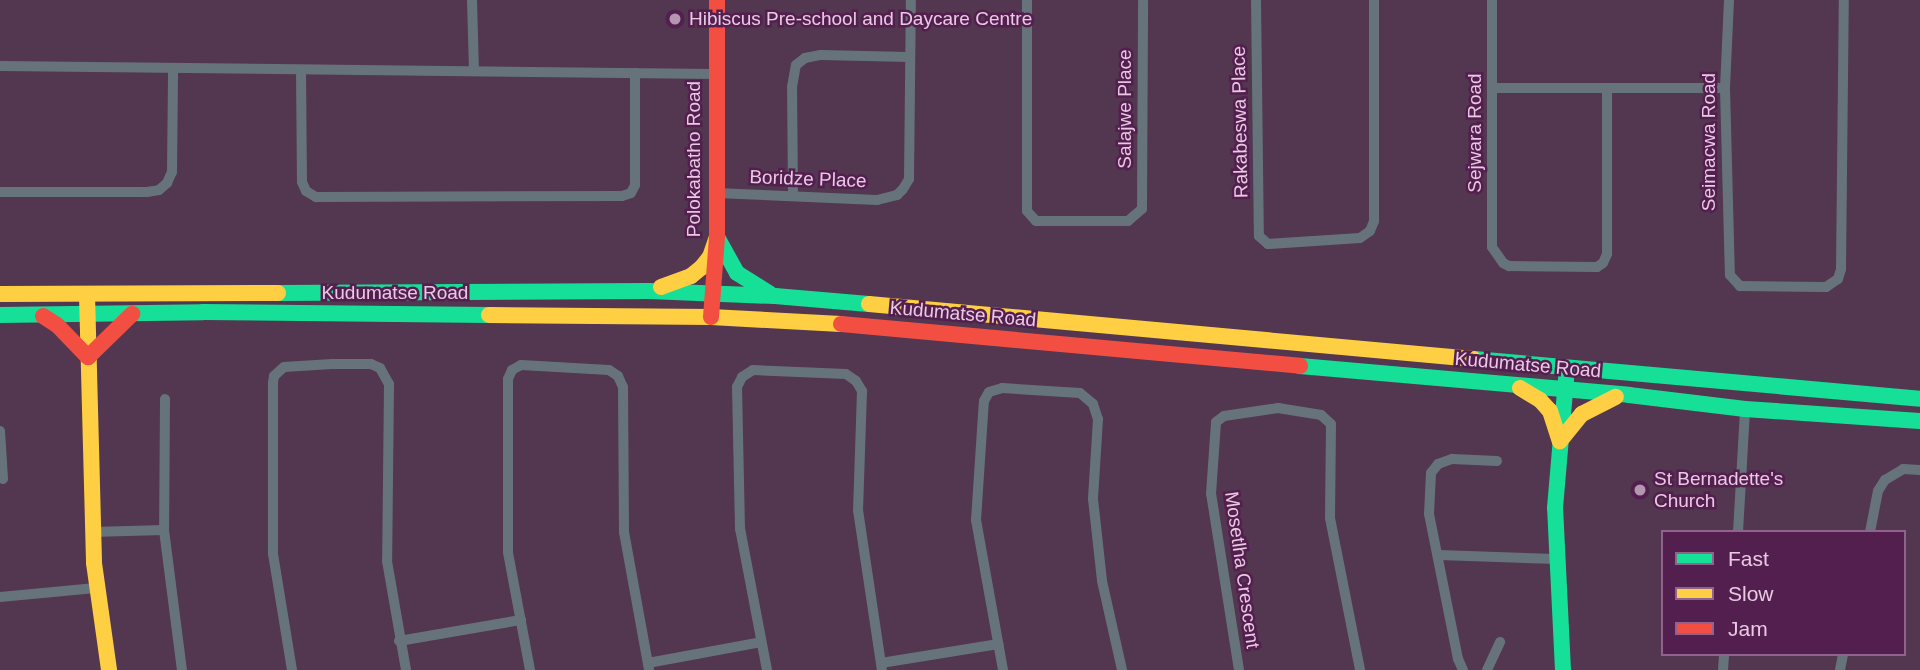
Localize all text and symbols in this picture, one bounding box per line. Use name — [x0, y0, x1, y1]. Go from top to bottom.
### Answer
place label: Hibiscus Pre-school and Daycare Centre — [689, 8, 1032, 30]
marker: Hibiscus Pre-school and Daycare Centre — [667, 11, 683, 27]
street label: Rakabeswa Place — [1227, 46, 1253, 198]
street label: Salajwe Place — [1114, 49, 1136, 169]
street label: Sejwara Road — [1464, 73, 1486, 193]
street label: Seimacwa Road — [1698, 73, 1720, 211]
street label: Polokabatho Road — [683, 81, 705, 237]
street label: Boridze Place — [749, 166, 867, 192]
street label: Kudumatse Road — [322, 282, 468, 304]
street label: Kudumatse Road — [889, 296, 1037, 332]
street label: Kudumatse Road — [1454, 347, 1602, 383]
place label: St Bernadette's Church — [1654, 468, 1783, 512]
marker: St Bernadette's Church — [1632, 482, 1648, 498]
street label: Mosetlha Crescent — [1220, 490, 1264, 650]
legend — [1661, 530, 1906, 656]
text: Fast — [1728, 547, 1769, 570]
text: Slow — [1728, 582, 1774, 605]
text: Jam — [1728, 617, 1768, 640]

